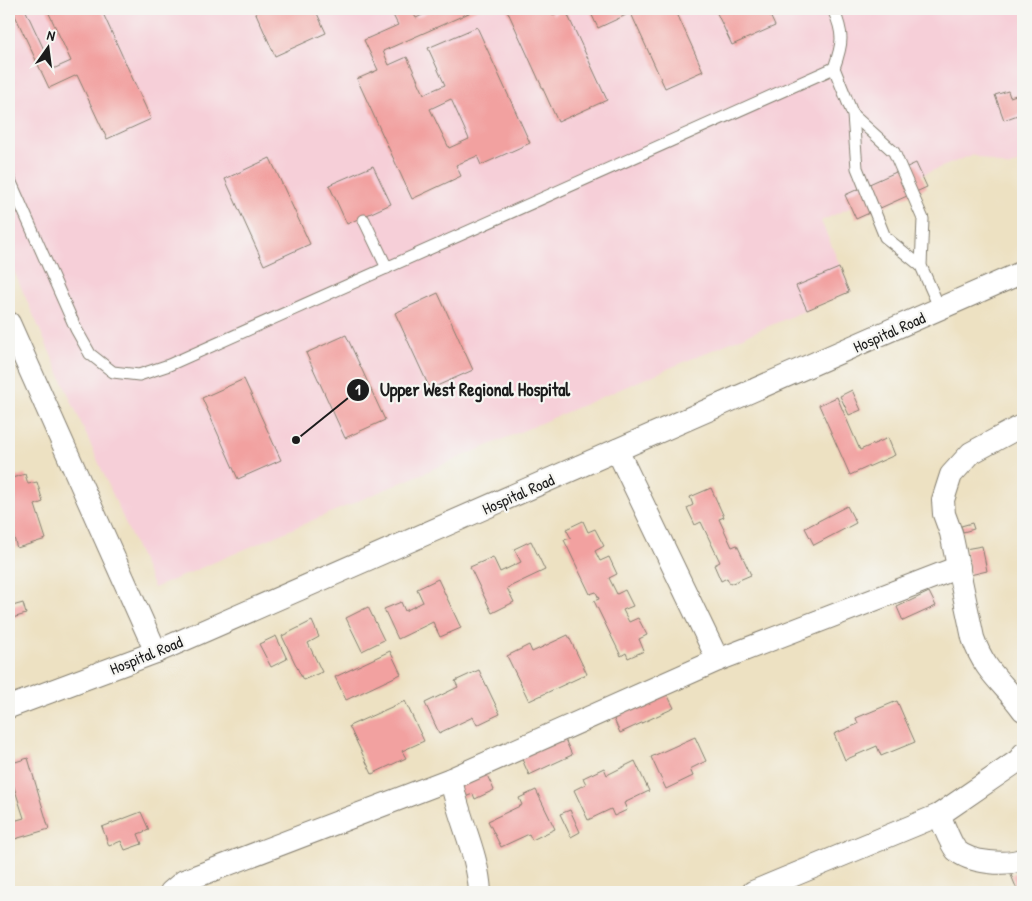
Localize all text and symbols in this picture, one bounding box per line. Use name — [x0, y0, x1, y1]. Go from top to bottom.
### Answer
north arrow — [22, 22, 72, 72]
text: N — [45, 25, 58, 45]
street label: Hospital Road — [850, 306, 928, 358]
callout: Upper West Regional Hospital — [345, 373, 581, 406]
text: Upper West Regional Hospital — [380, 377, 571, 403]
text: 1 — [355, 379, 361, 400]
street label: Hospital Road — [479, 468, 557, 520]
street label: Hospital Road — [106, 630, 186, 680]

